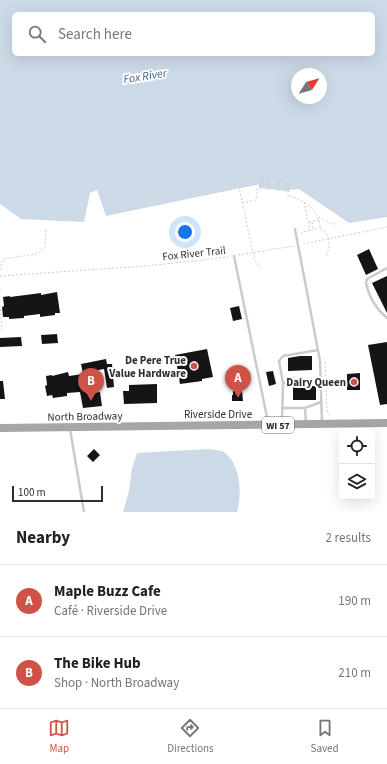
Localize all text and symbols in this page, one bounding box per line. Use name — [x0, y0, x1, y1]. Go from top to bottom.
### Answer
search box — [12, 12, 375, 56]
icon: search — [26, 23, 48, 45]
text: Search here — [58, 24, 132, 45]
water label: Fox River — [122, 65, 169, 88]
north arrow — [291, 68, 327, 104]
your location — [175, 222, 195, 242]
street label: Fox River Trail — [162, 243, 227, 264]
place label: De Pere True Value Hardware — [108, 353, 186, 381]
marker: De Pere True Value Hardware — [189, 361, 199, 371]
pin: A — [225, 365, 251, 398]
pin: B — [78, 368, 104, 401]
place label: Dairy Queen — [286, 375, 346, 390]
marker: Dairy Queen — [349, 377, 359, 387]
street label: Riverside Drive — [184, 407, 253, 422]
street label: North Broadway — [47, 408, 123, 425]
road number: WI 57 — [262, 417, 294, 433]
map controls — [339, 428, 375, 500]
button: locate — [339, 428, 375, 464]
button: layers — [339, 464, 375, 500]
scale bar — [12, 484, 103, 503]
text: 100 m — [18, 485, 46, 500]
text: Nearby — [16, 526, 70, 550]
text: 2 results — [326, 529, 371, 547]
text: Maple Buzz Cafe — [54, 581, 161, 602]
text: A — [25, 592, 33, 610]
text: 190 m — [338, 592, 371, 610]
text: Café · Riverside Drive — [54, 602, 167, 620]
text: The Bike Hub — [54, 653, 141, 674]
text: B — [25, 664, 33, 682]
text: 210 m — [338, 664, 371, 682]
text: Shop · North Broadway — [54, 674, 179, 692]
tab: Map — [48, 717, 70, 756]
tab: Directions — [167, 717, 214, 756]
tab: Saved — [311, 717, 339, 756]

